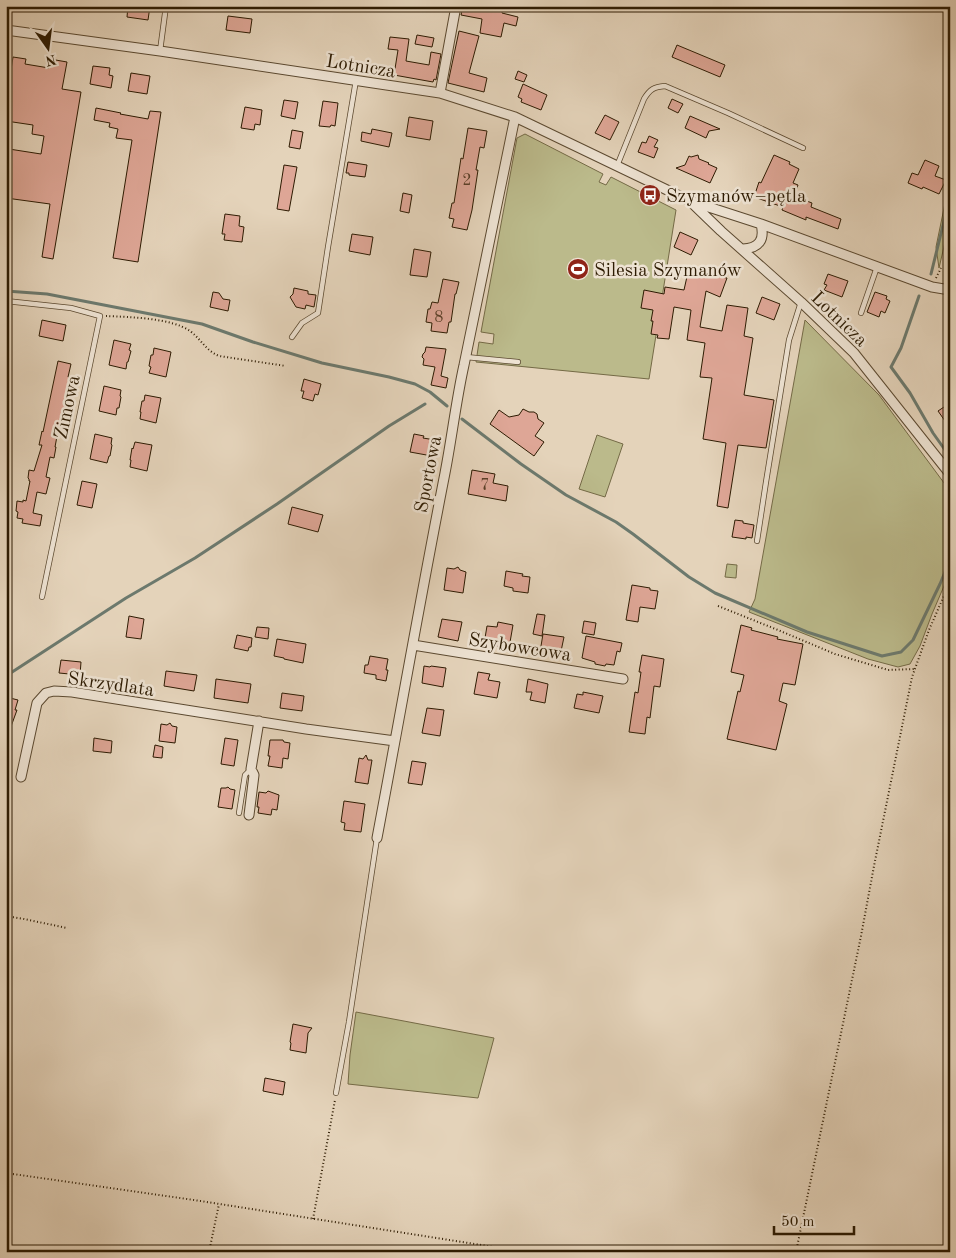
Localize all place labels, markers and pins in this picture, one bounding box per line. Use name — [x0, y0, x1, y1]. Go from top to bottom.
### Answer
bus stop icon: Szymanów–pętla — [638, 183, 662, 207]
place label: Szymanów–pętla — [666, 188, 807, 207]
sports icon: Silesia Szymanów — [566, 257, 590, 281]
place label: Silesia Szymanów — [594, 262, 742, 281]

